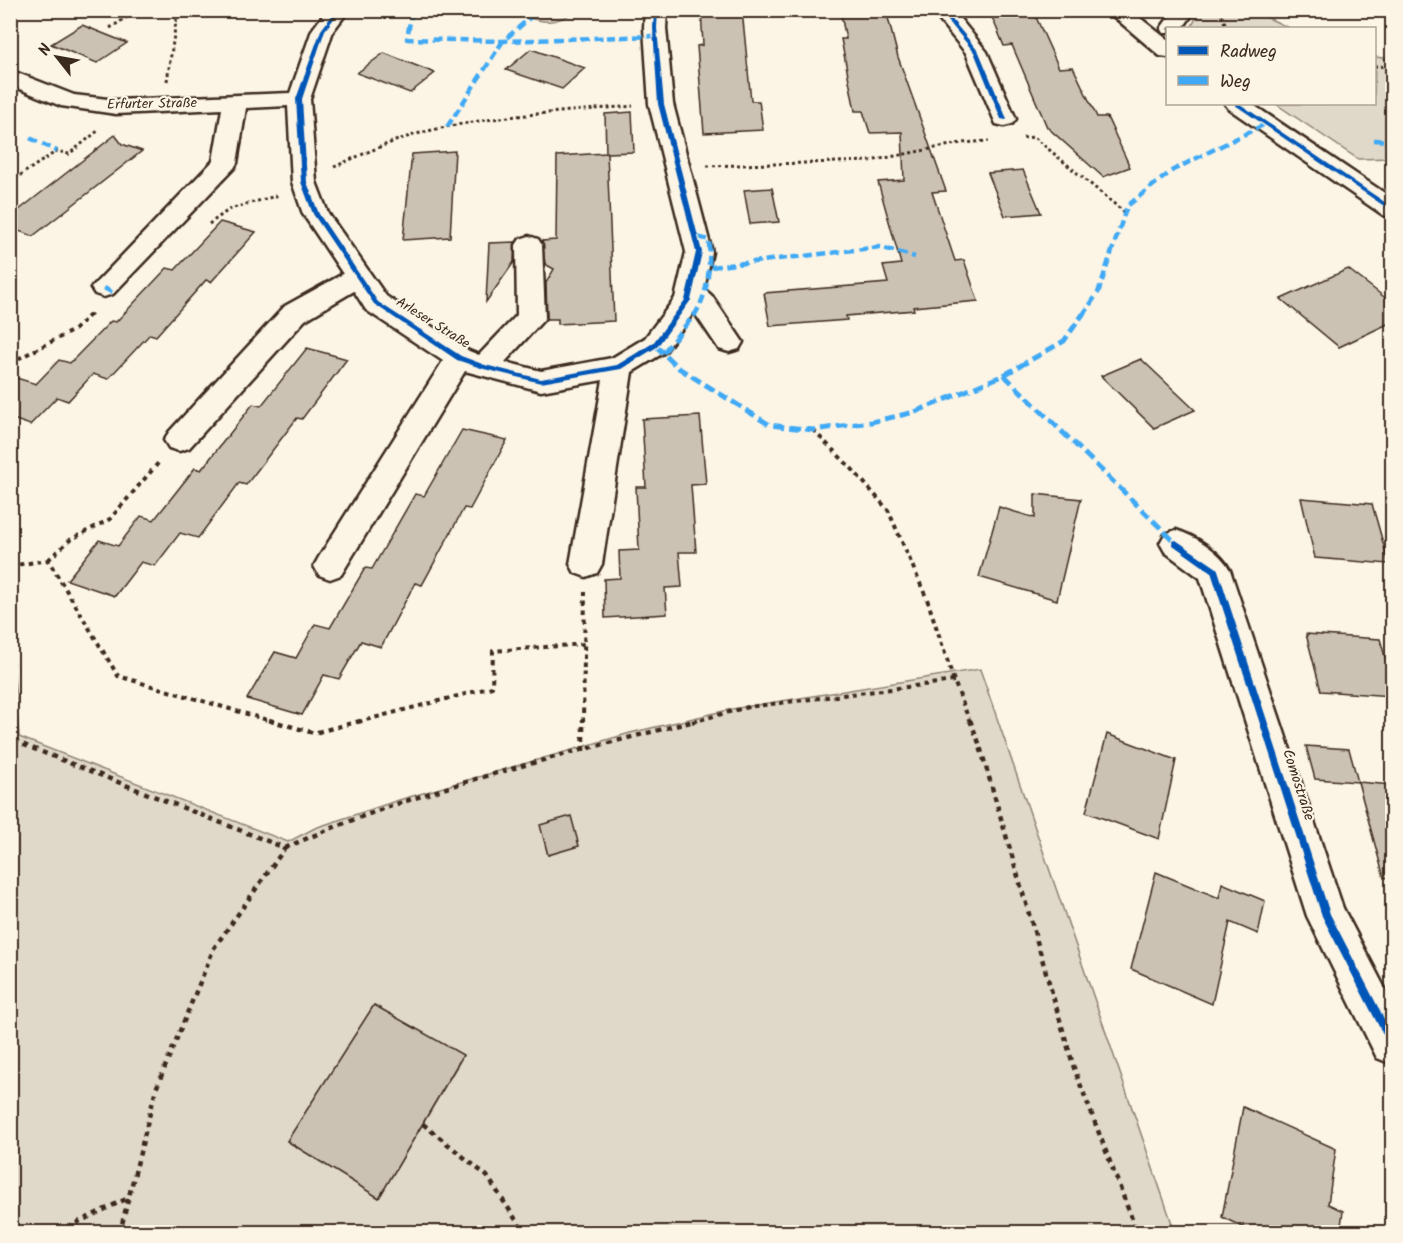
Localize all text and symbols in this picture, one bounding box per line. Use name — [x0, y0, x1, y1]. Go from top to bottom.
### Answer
north arrow — [27, 27, 87, 87]
legend — [1166, 27, 1376, 105]
text: Radweg — [1220, 38, 1277, 67]
text: N — [32, 39, 59, 61]
text: Weg — [1220, 68, 1251, 97]
street label: Erfurter Straße — [107, 92, 198, 116]
street label: Arleser Straße — [392, 291, 475, 355]
street label: Comostraße — [1275, 746, 1321, 824]

